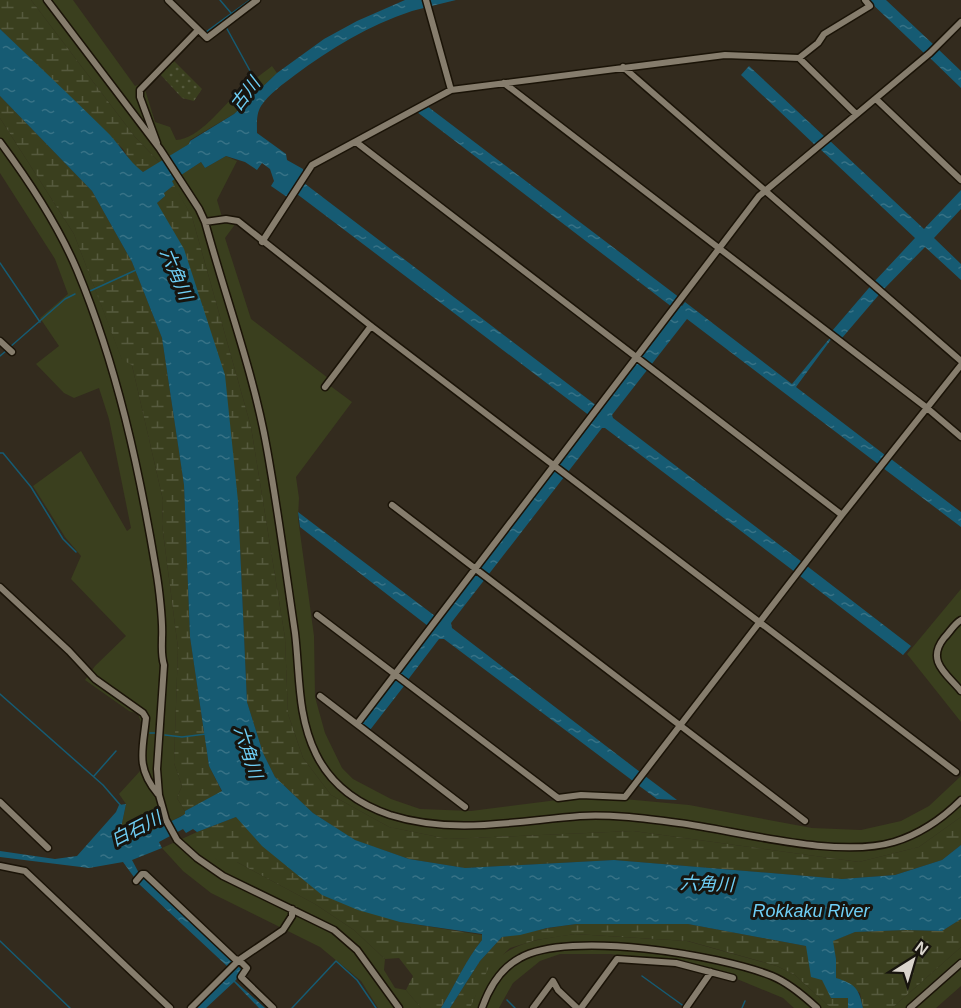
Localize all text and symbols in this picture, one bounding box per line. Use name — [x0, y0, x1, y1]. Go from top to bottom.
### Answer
water label: 古川 — [226, 72, 265, 114]
water label: 六角川 — [156, 245, 197, 305]
water label: 六角川 — [230, 723, 266, 783]
water label: 白石川 — [107, 807, 166, 850]
water label: 六角川 — [680, 873, 736, 895]
water label: Rokkaku River — [752, 901, 871, 921]
north arrow — [883, 930, 943, 990]
text: N — [912, 938, 931, 959]

